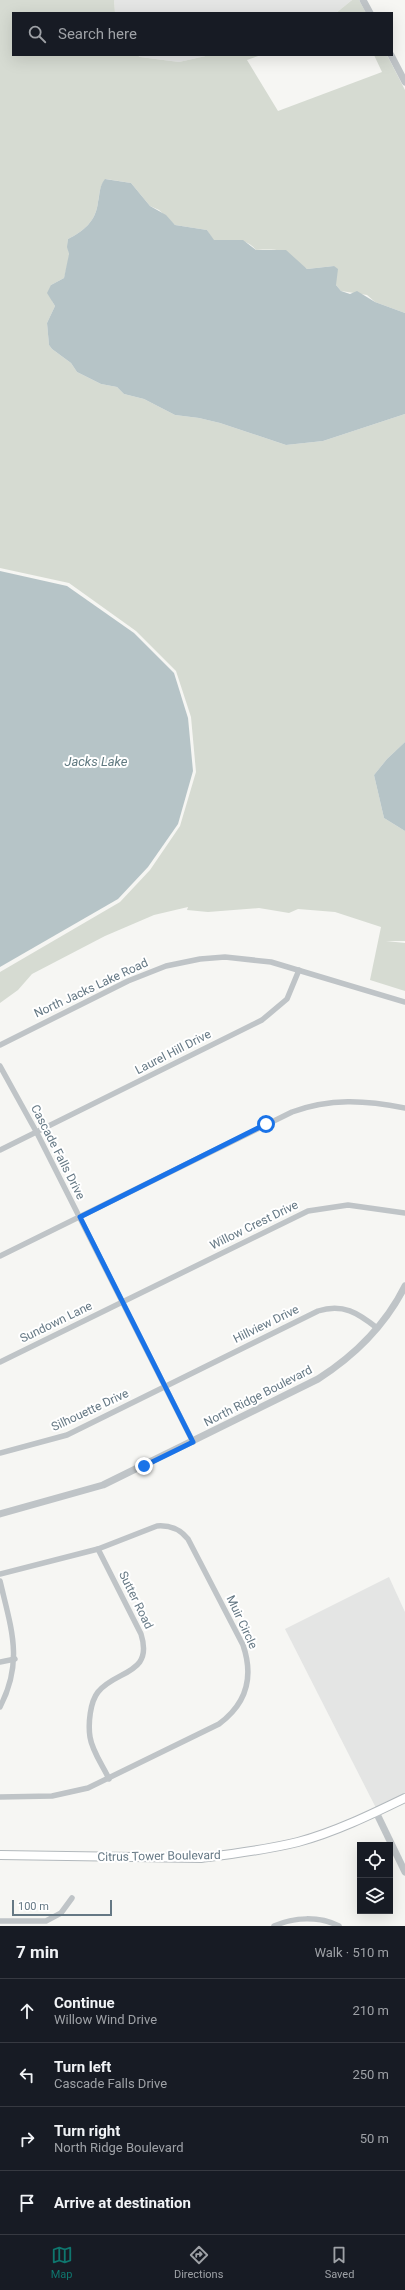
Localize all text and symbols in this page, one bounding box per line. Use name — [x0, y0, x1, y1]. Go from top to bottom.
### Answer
search box — [12, 12, 393, 56]
icon: search — [26, 23, 48, 45]
text: Search here — [58, 25, 137, 43]
water label: Jacks Lake — [64, 754, 128, 769]
street label: North Jacks Lake Road — [32, 955, 150, 1021]
street label: Laurel Hill Drive — [133, 1027, 213, 1077]
street label: Cascade Falls Drive — [28, 1102, 88, 1202]
route start — [257, 1115, 275, 1133]
street label: Willow Crest Drive — [208, 1198, 300, 1252]
street label: Sundown Lane — [18, 1298, 94, 1346]
street label: Hillview Drive — [231, 1302, 301, 1346]
street label: North Ridge Boulevard — [202, 1363, 314, 1429]
street label: Silhouette Drive — [49, 1386, 131, 1434]
route end — [135, 1457, 153, 1475]
street label: Sutter Road — [116, 1569, 156, 1631]
street label: Muir Circle — [224, 1593, 260, 1651]
map controls — [357, 1842, 393, 1914]
button: locate — [357, 1842, 393, 1878]
street label: Citrus Tower Boulevard — [97, 1848, 221, 1864]
button: layers — [357, 1878, 393, 1914]
scale bar — [12, 1898, 112, 1917]
text: 100 m — [18, 1900, 49, 1913]
text: 7 min — [16, 1942, 59, 1962]
text: Walk · 510 m — [314, 1945, 389, 1960]
text: Continue — [54, 1994, 115, 2012]
icon: ahead — [16, 2000, 38, 2022]
text: 210 m — [352, 2003, 389, 2018]
text: Willow Wind Drive — [54, 2012, 157, 2027]
text: Turn left — [54, 2058, 111, 2076]
icon: left — [16, 2064, 38, 2086]
text: 250 m — [352, 2067, 389, 2082]
text: Cascade Falls Drive — [54, 2076, 167, 2091]
text: Turn right — [54, 2122, 120, 2140]
icon: right — [16, 2128, 38, 2150]
text: 50 m — [360, 2131, 389, 2146]
text: North Ridge Boulevard — [54, 2140, 184, 2155]
icon: arrive — [16, 2192, 38, 2214]
text: Arrive at destination — [54, 2194, 191, 2212]
tab: Map — [51, 2244, 73, 2281]
tab: Directions — [174, 2244, 223, 2281]
tab: Saved — [325, 2244, 354, 2281]

